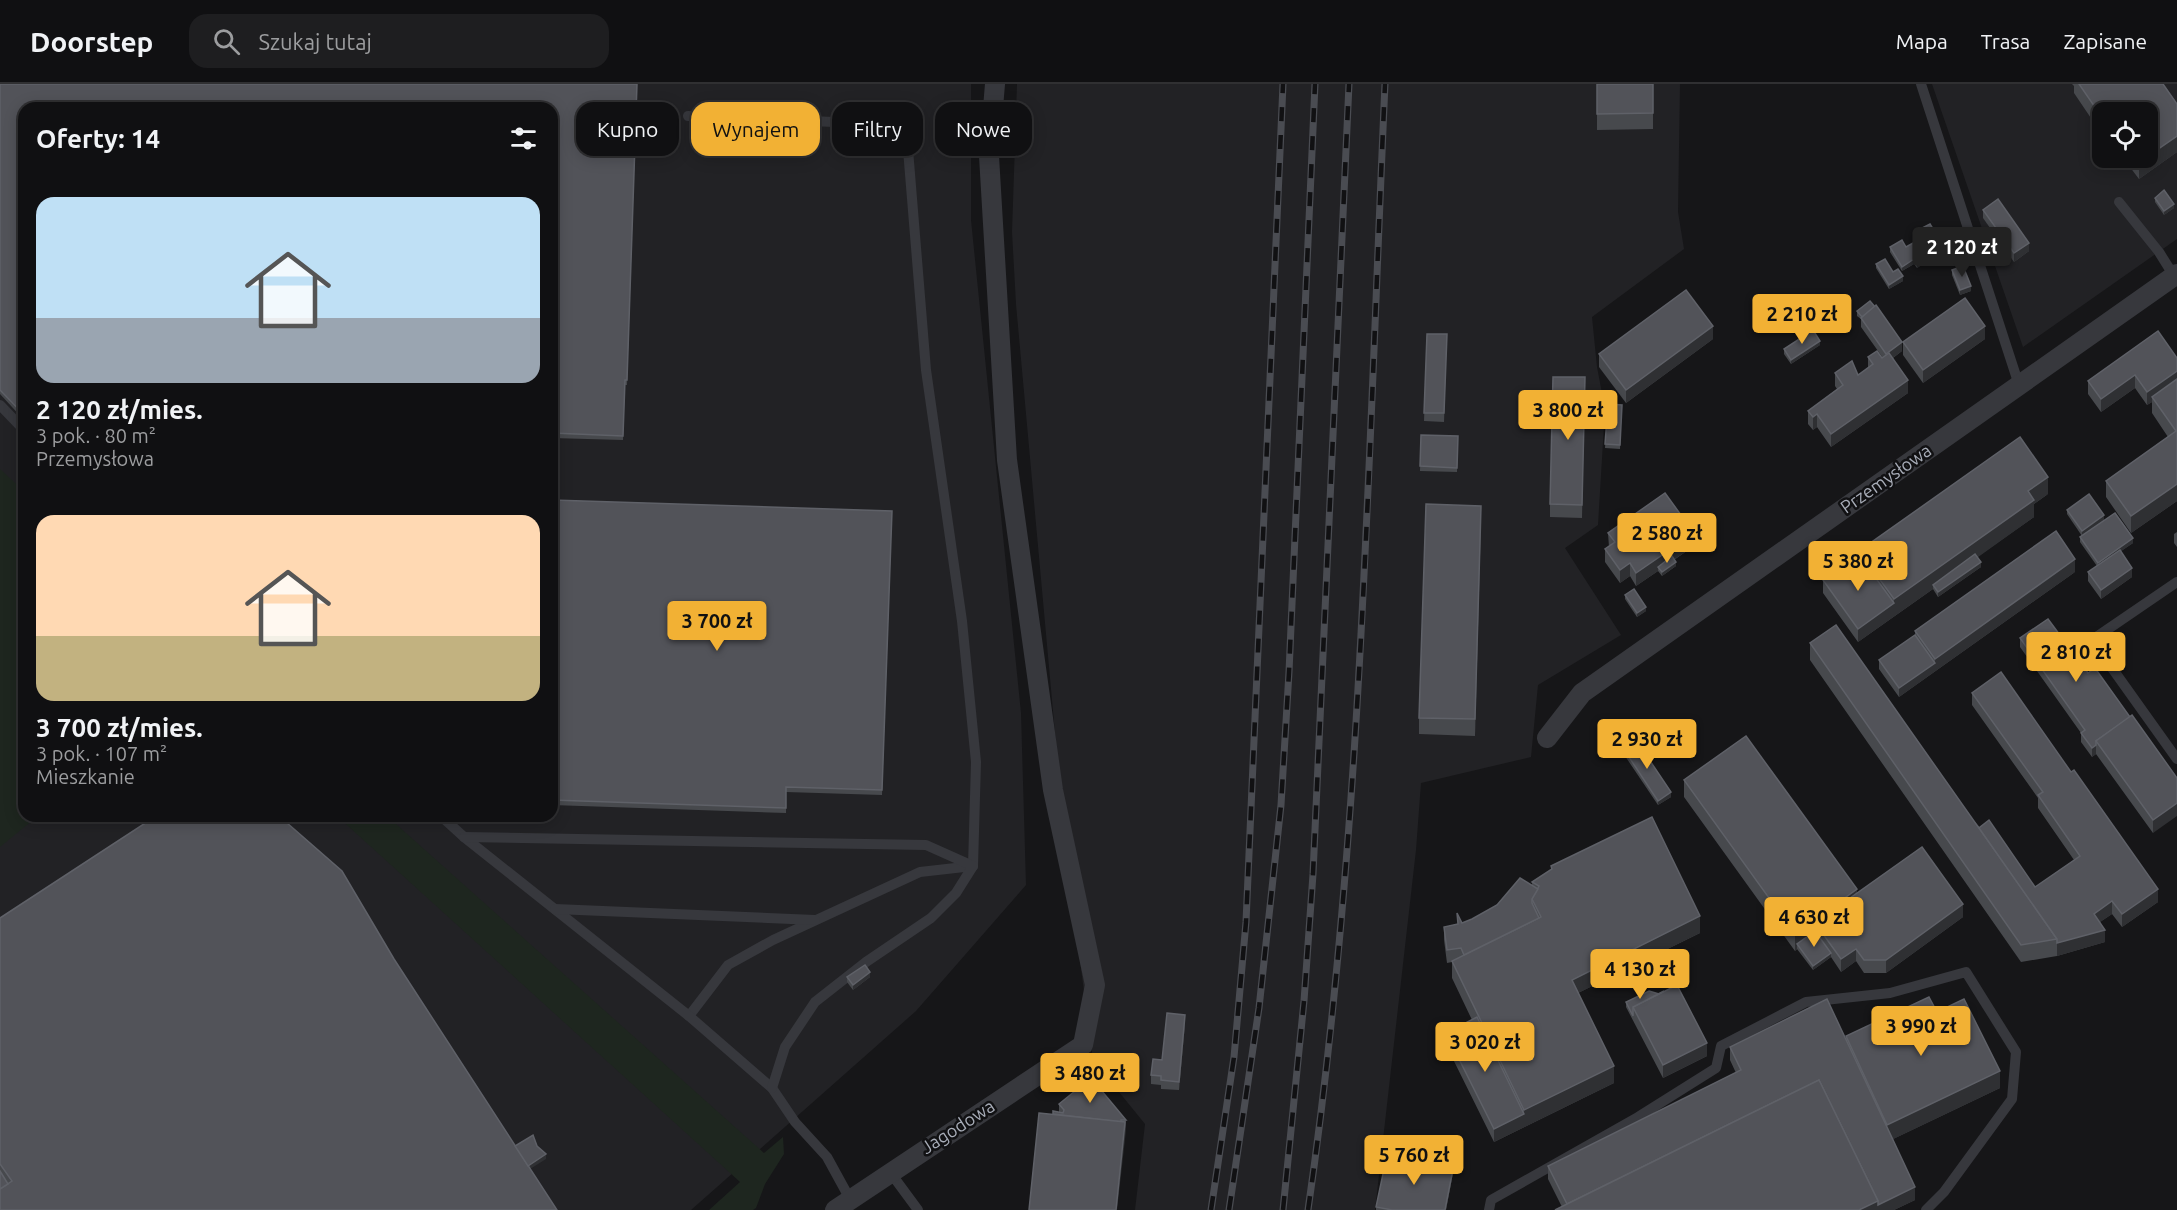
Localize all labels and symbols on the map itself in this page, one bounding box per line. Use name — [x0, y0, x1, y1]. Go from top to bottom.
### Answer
pin: 2 120 zł — [1900, 227, 2024, 278]
pin: 2 210 zł — [1740, 294, 1864, 345]
pin: 3 800 zł — [1506, 390, 1630, 441]
street label: Przemysłowa — [1836, 440, 1935, 517]
pin: 2 580 zł — [1605, 513, 1729, 564]
pin: 5 380 zł — [1796, 541, 1920, 592]
pin: 3 700 zł — [655, 601, 779, 652]
pin: 2 810 zł — [2014, 632, 2138, 683]
pin: 2 930 zł — [1585, 719, 1709, 770]
pin: 4 630 zł — [1752, 897, 1876, 948]
pin: 4 130 zł — [1578, 949, 1702, 1000]
pin: 3 990 zł — [1859, 1006, 1983, 1057]
pin: 3 020 zł — [1423, 1022, 1547, 1073]
pin: 3 480 zł — [1028, 1053, 1152, 1104]
street label: Jagodowa — [917, 1095, 998, 1157]
pin: 5 760 zł — [1352, 1135, 1476, 1186]

